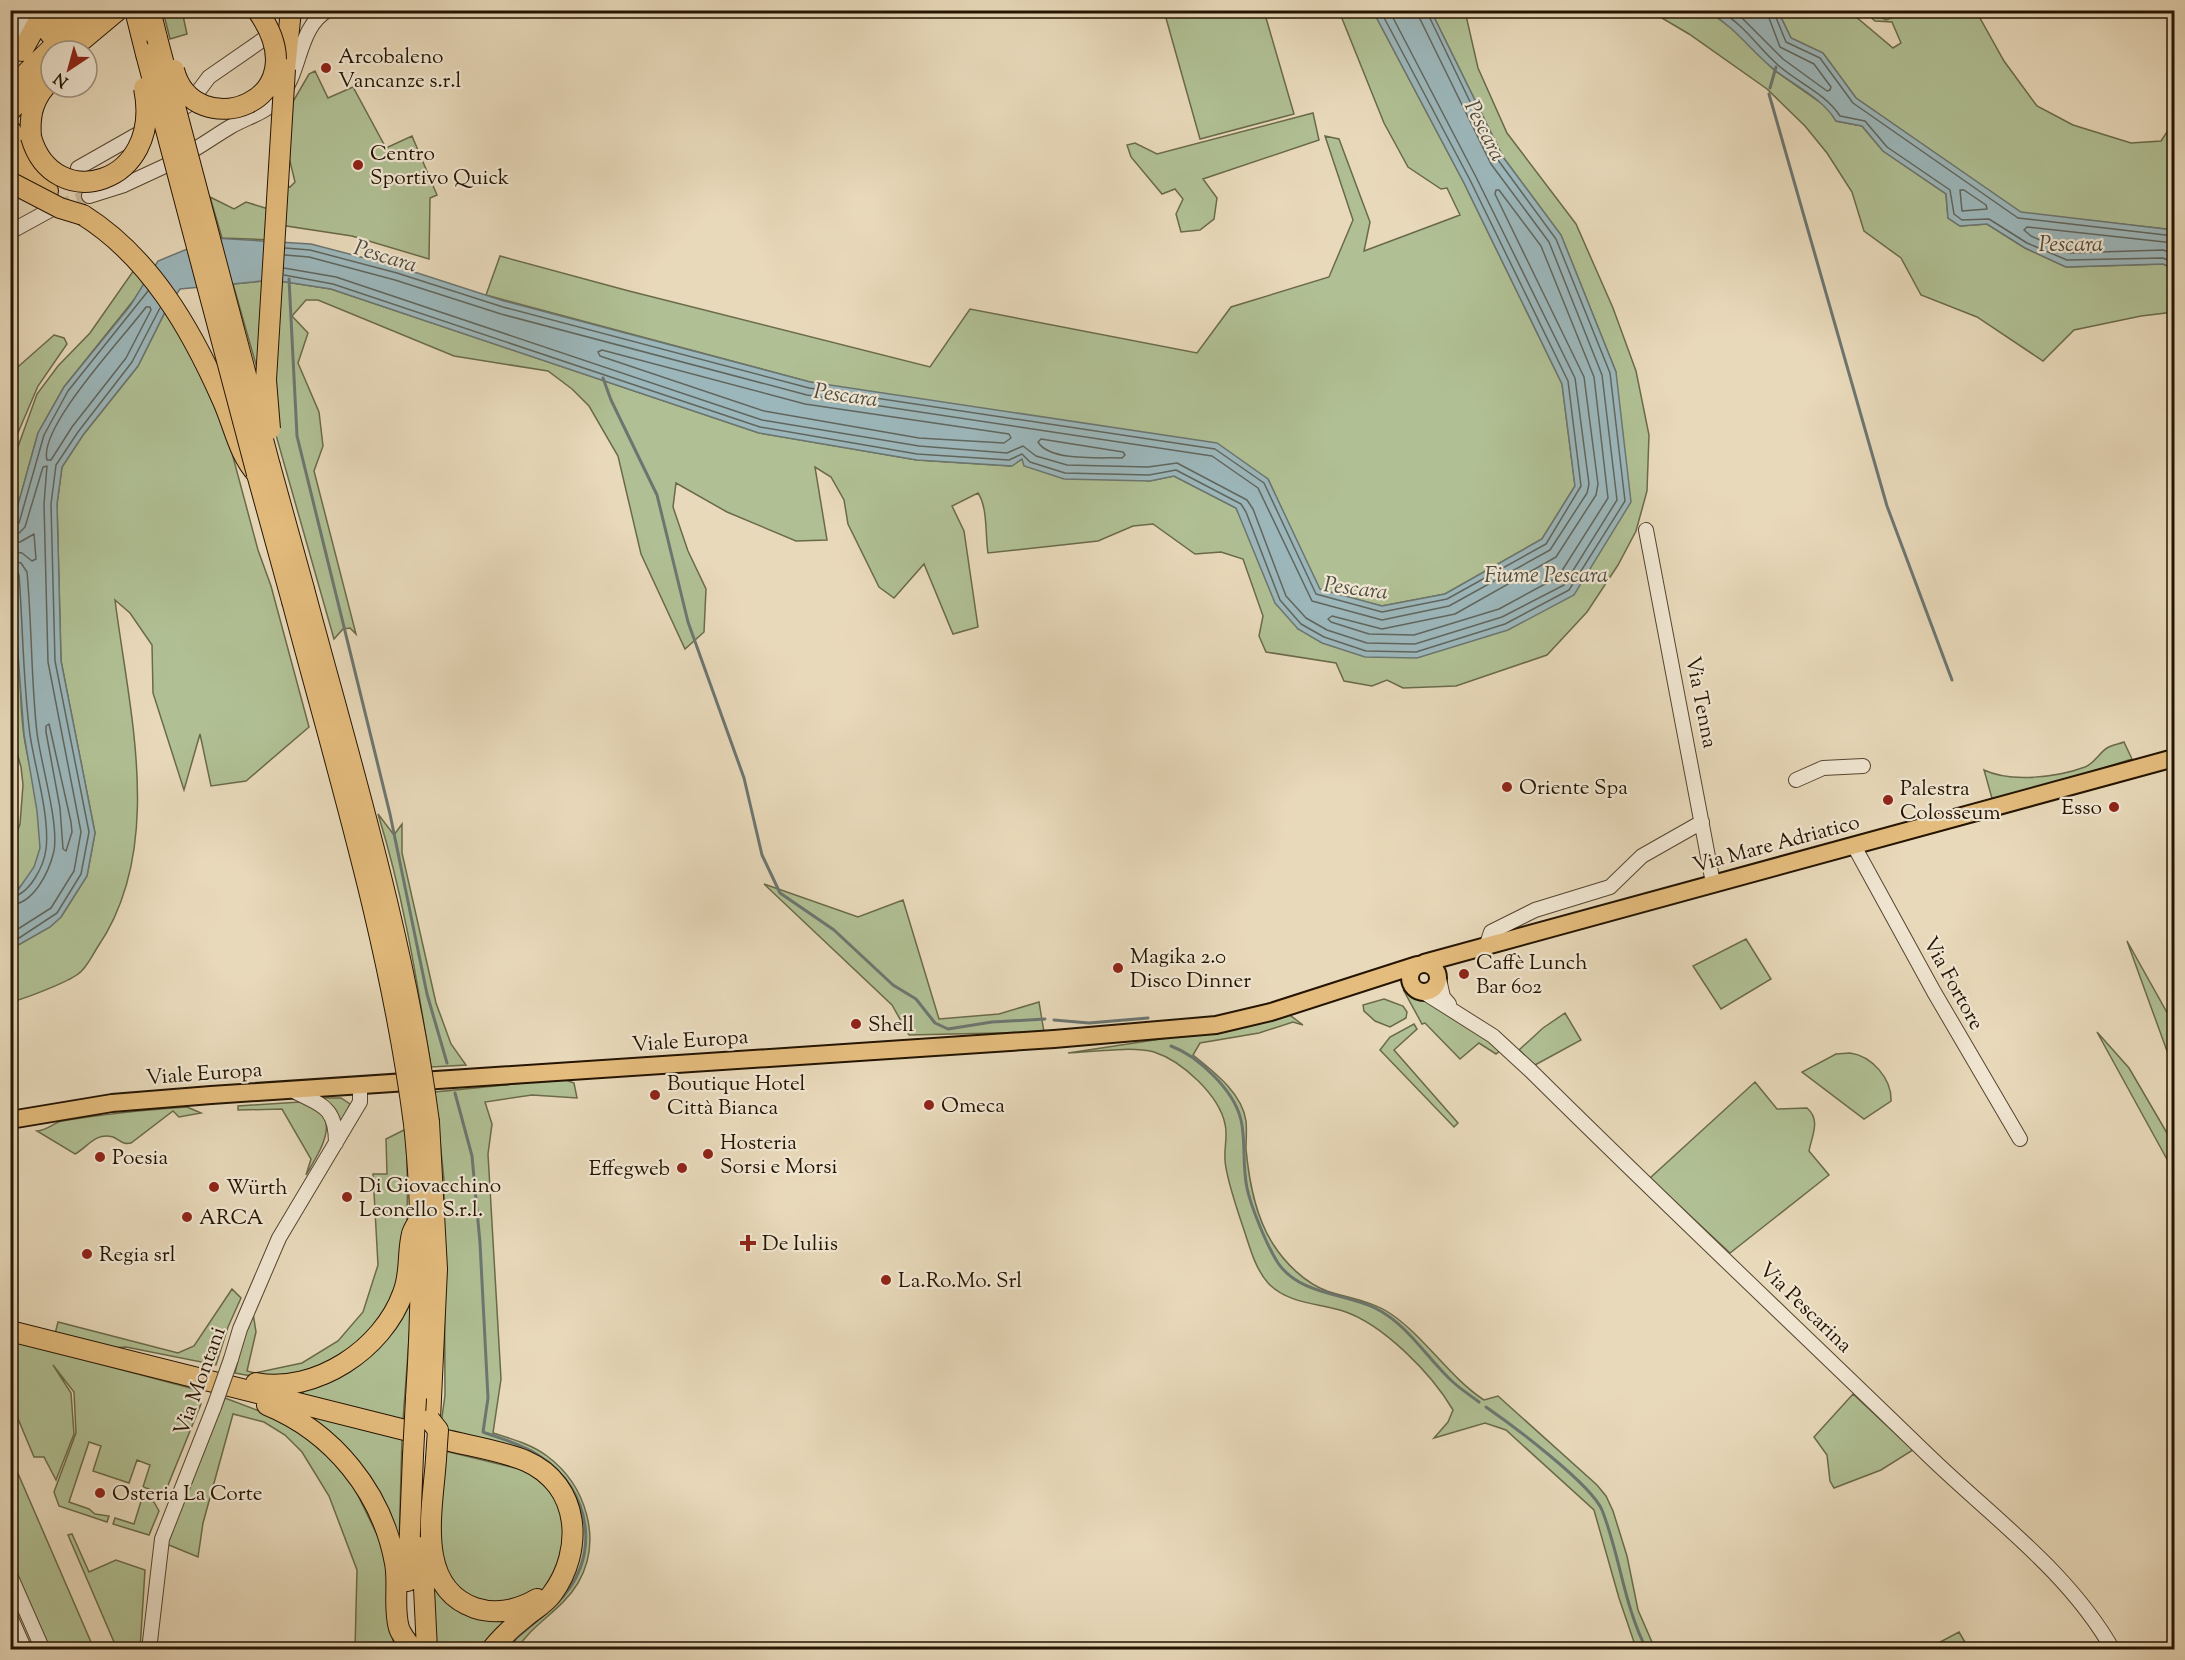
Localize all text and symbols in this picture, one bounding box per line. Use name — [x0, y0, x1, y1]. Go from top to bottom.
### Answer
north arrow — [39, 39, 99, 99]
place label: Arcobaleno Vancanze s.r.l — [338, 43, 461, 97]
marker: Arcobaleno Vancanze s.r.l — [319, 61, 333, 75]
text: N — [50, 66, 74, 92]
water label: Pescara — [1454, 95, 1512, 167]
place label: Centro Sportivo Quick — [370, 140, 510, 194]
marker: Centro Sportivo Quick — [351, 158, 365, 172]
water label: Pescara — [2039, 230, 2103, 262]
water label: Pescara — [350, 233, 421, 283]
water label: Pescara — [811, 377, 880, 417]
water label: Fiume Pescara — [1484, 561, 1608, 593]
water label: Pescara — [1322, 570, 1390, 610]
street label: Via Tenna — [1676, 654, 1724, 751]
place label: Oriente Spa — [1519, 774, 1628, 804]
place label: Palestra Colosseum — [1900, 775, 2001, 829]
marker: Oriente Spa — [1500, 780, 1514, 794]
marker: Palestra Colosseum — [1881, 793, 1895, 807]
place label: Esso — [2061, 794, 2102, 824]
marker: Esso — [2107, 800, 2121, 814]
street label: Via Mare Adriatico — [1690, 808, 1863, 882]
street label: Via Fortore — [1914, 932, 1990, 1036]
place label: Magika 2.0 Disco Dinner — [1130, 943, 1251, 997]
place label: Caffè Lunch Bar 602 — [1476, 949, 1588, 1003]
marker: Magika 2.0 Disco Dinner — [1111, 961, 1125, 975]
marker: Caffè Lunch Bar 602 — [1457, 967, 1471, 981]
place label: Shell — [868, 1011, 914, 1041]
marker: Shell — [849, 1017, 863, 1031]
street label: Viale Europa — [631, 1023, 750, 1061]
street label: Viale Europa — [145, 1056, 264, 1094]
place label: Boutique Hotel Città Bianca — [667, 1070, 806, 1124]
marker: Boutique Hotel Città Bianca — [648, 1088, 662, 1102]
place label: Omeca — [941, 1092, 1005, 1122]
marker: Omeca — [922, 1098, 936, 1112]
place label: Hosteria Sorsi e Morsi — [720, 1129, 837, 1183]
place label: Poesia — [112, 1144, 168, 1174]
marker: Hosteria Sorsi e Morsi — [701, 1147, 715, 1161]
marker: Poesia — [93, 1150, 107, 1164]
place label: Effegweb — [589, 1155, 670, 1185]
marker: Effegweb — [675, 1161, 689, 1175]
place label: Di Giovacchino Leonello S.r.l. — [359, 1172, 501, 1226]
place label: Würth — [226, 1174, 288, 1204]
marker: Würth — [207, 1180, 221, 1194]
marker: Di Giovacchino Leonello S.r.l. — [340, 1190, 354, 1204]
place label: ARCA — [199, 1204, 264, 1234]
marker: ARCA — [180, 1210, 194, 1224]
place label: De Iuliis — [762, 1230, 838, 1260]
marker: De Iuliis — [739, 1234, 757, 1252]
place label: Regia srl — [99, 1241, 176, 1271]
marker: Regia srl — [80, 1247, 94, 1261]
street label: Via Pescarina — [1751, 1256, 1858, 1361]
place label: La.Ro.Mo. Srl — [898, 1267, 1022, 1297]
marker: La.Ro.Mo. Srl — [879, 1273, 893, 1287]
street label: Via Montani — [167, 1323, 234, 1440]
place label: Osteria La Corte — [112, 1480, 263, 1510]
marker: Osteria La Corte — [93, 1486, 107, 1500]

